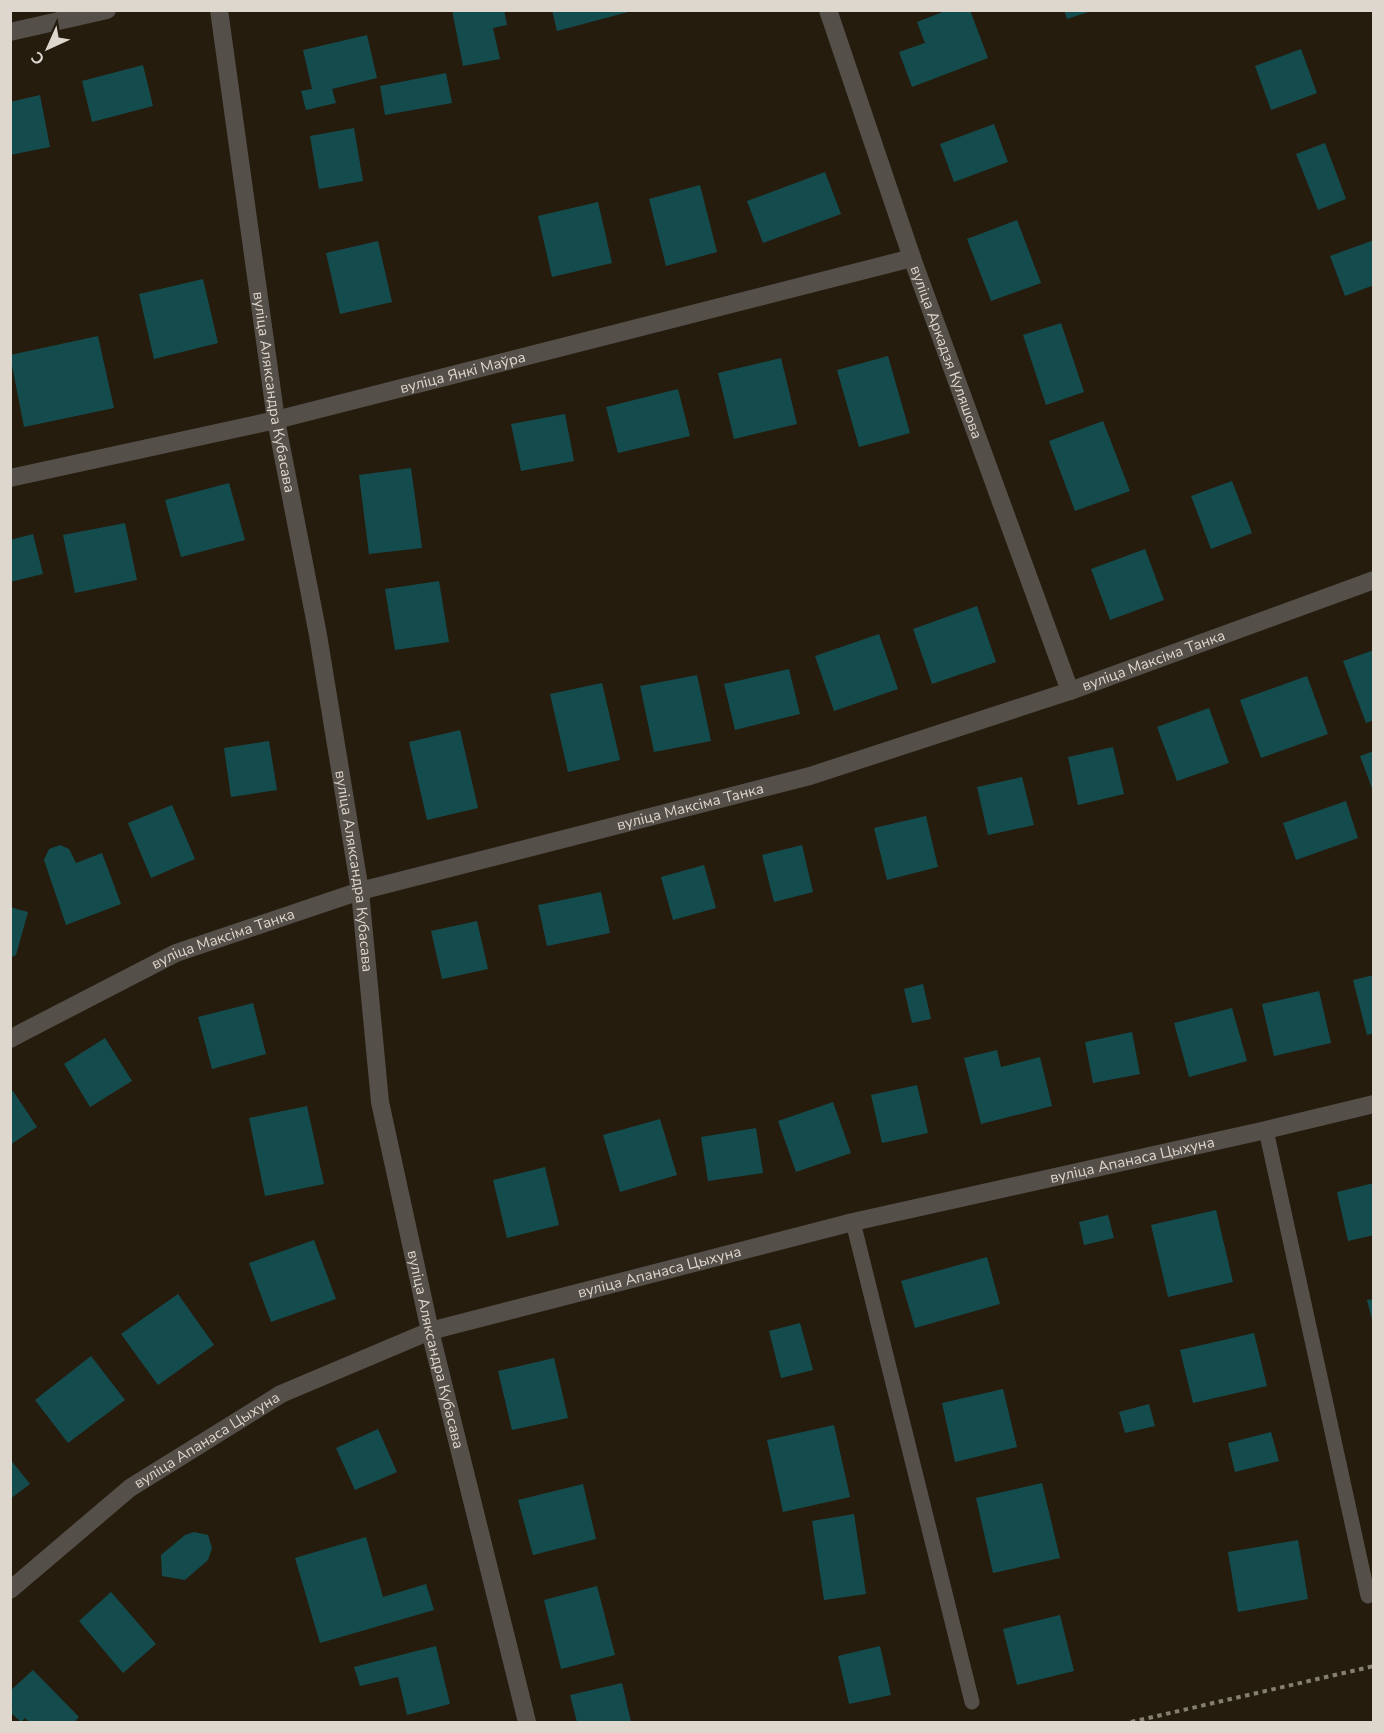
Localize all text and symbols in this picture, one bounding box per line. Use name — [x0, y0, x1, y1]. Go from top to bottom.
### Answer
north arrow — [18, 18, 78, 78]
text: С — [26, 46, 50, 70]
street label: вуліца Аркадзя Куляшова — [906, 263, 987, 442]
street label: вуліца Аляксандра Кубасава — [248, 290, 300, 494]
street label: вуліца Янкі Маўра — [398, 347, 528, 398]
street label: вуліца Максіма Танка — [1079, 625, 1228, 696]
street label: вуліца Аляксандра Кубасава — [330, 769, 378, 973]
street label: вуліца Максіма Танка — [615, 778, 766, 835]
street label: вуліца Максіма Танка — [148, 904, 297, 974]
street label: вуліца Апанаса Цыхуна — [1048, 1132, 1216, 1188]
street label: вуліца Апанаса Цыхуна — [575, 1241, 743, 1303]
street label: вуліца Аляксандра Кубасава — [403, 1248, 469, 1451]
street label: вуліца Апанаса Цыхуна — [130, 1387, 283, 1493]

